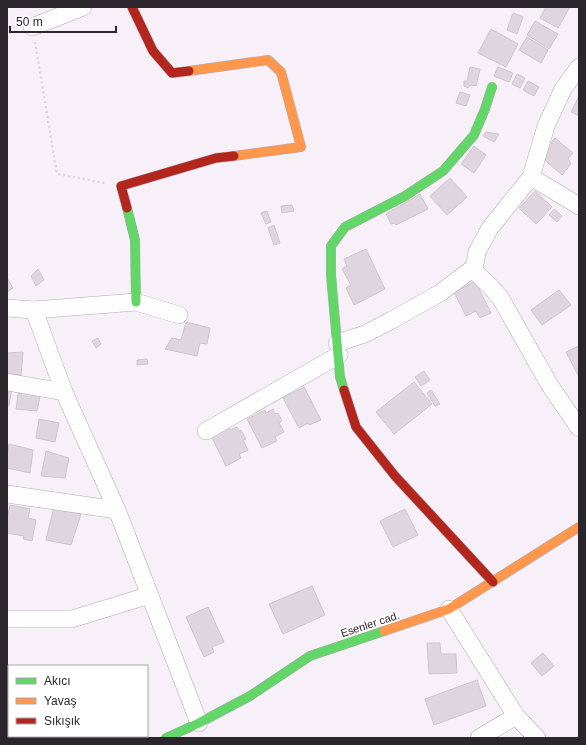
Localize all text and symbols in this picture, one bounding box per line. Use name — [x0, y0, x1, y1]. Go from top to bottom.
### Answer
scale bar — [10, 8, 116, 34]
text: 50 m — [16, 15, 43, 29]
street label: Esenler cad. — [339, 609, 401, 639]
legend — [8, 665, 148, 737]
text: Akıcı — [44, 674, 71, 688]
text: Yavaş — [44, 694, 76, 708]
text: Sıkışık — [44, 714, 81, 728]

